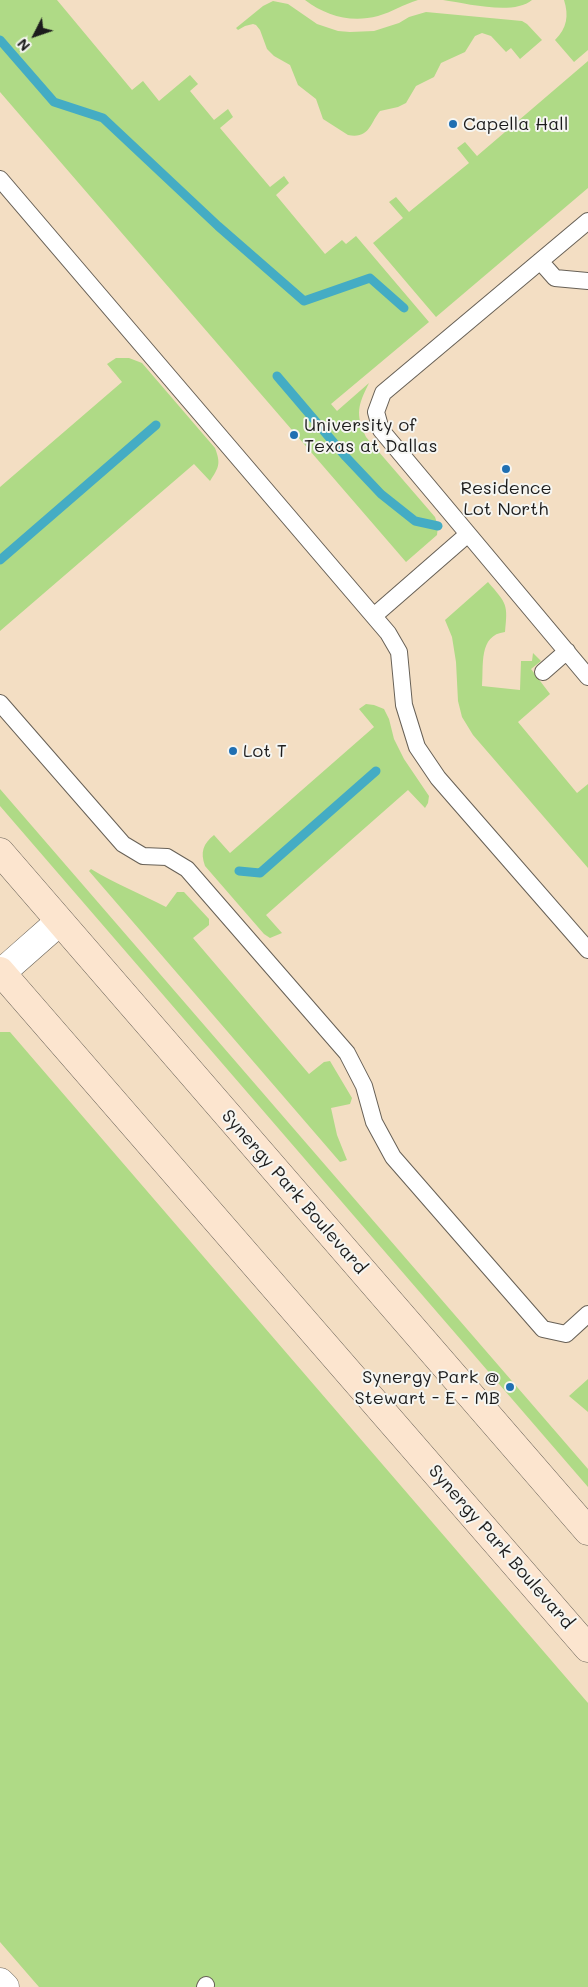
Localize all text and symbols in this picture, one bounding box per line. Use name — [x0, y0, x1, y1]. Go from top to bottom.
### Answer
north arrow — [10, 10, 60, 60]
text: N — [13, 35, 34, 55]
place label: Capella Hall — [463, 113, 568, 135]
marker: Capella Hall — [447, 118, 459, 130]
place label: University of Texas at Dallas — [304, 414, 438, 456]
marker: University of Texas at Dallas — [288, 429, 300, 441]
marker: Residence Lot North — [500, 463, 512, 475]
place label: Residence Lot North — [460, 477, 552, 520]
place label: Lot T — [243, 740, 287, 762]
marker: Lot T — [227, 745, 239, 757]
street label: Synergy Park Boulevard — [217, 1106, 371, 1278]
place label: Synergy Park @ Stewart - E - MB — [355, 1366, 500, 1408]
marker: Synergy Park @ Stewart - E - MB — [504, 1381, 516, 1393]
street label: Synergy Park Boulevard — [424, 1461, 578, 1633]

